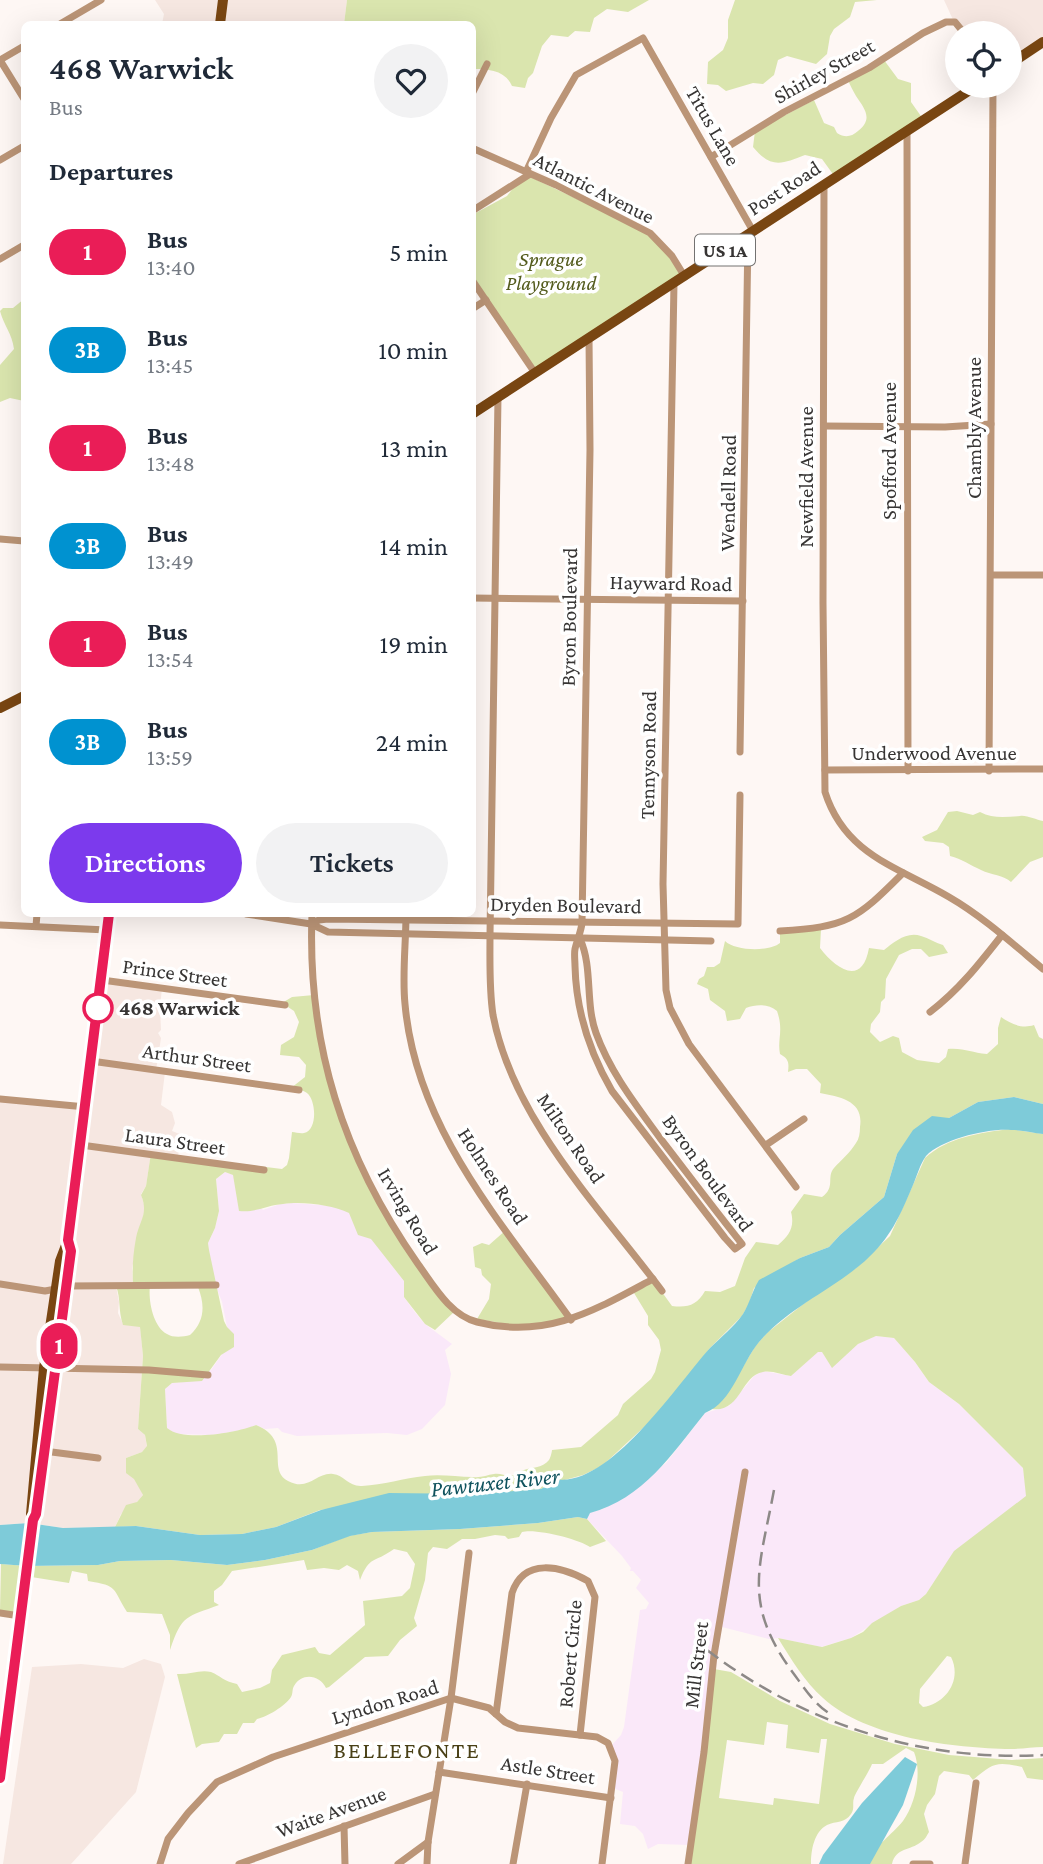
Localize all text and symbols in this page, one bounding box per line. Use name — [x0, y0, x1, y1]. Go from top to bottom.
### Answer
map controls — [945, 21, 1022, 98]
button: locate — [945, 21, 1022, 98]
street label: Shirley Street — [769, 33, 879, 109]
button: heart — [374, 44, 448, 118]
text: 468 Warwick — [49, 49, 233, 86]
street label: Titus Lane — [681, 82, 745, 170]
text: Bus — [49, 94, 83, 120]
street label: Atlantic Avenue — [530, 147, 658, 229]
street label: Post Road — [743, 156, 825, 220]
text: Departures — [49, 157, 173, 186]
text: Bus — [147, 225, 188, 254]
road number: US 1A — [695, 234, 755, 266]
text: 1 — [83, 238, 92, 265]
text: 5 min — [389, 238, 448, 267]
park label: Sprague Playground — [506, 247, 597, 295]
text: 13:40 — [147, 254, 196, 280]
text: Bus — [147, 323, 188, 352]
text: 3B — [75, 336, 100, 363]
text: 10 min — [378, 336, 448, 365]
text: 13:45 — [147, 352, 193, 378]
street label: Chambly Avenue — [962, 357, 986, 499]
street label: Spofford Avenue — [877, 382, 901, 520]
street label: Newfield Avenue — [794, 406, 818, 548]
text: Bus — [147, 421, 188, 450]
text: 1 — [83, 434, 92, 461]
text: 13 min — [380, 434, 448, 463]
street label: Wendell Road — [715, 434, 741, 552]
text: 13:48 — [147, 450, 195, 476]
text: Bus — [147, 519, 188, 548]
text: 3B — [75, 532, 100, 559]
text: 14 min — [380, 532, 448, 561]
street label: Byron Boulevard — [556, 547, 582, 687]
text: 13:49 — [147, 548, 194, 574]
street label: Hayward Road — [609, 570, 733, 596]
text: Bus — [147, 617, 188, 646]
text: 1 — [83, 630, 92, 657]
text: 19 min — [380, 630, 448, 659]
text: 13:54 — [147, 646, 193, 672]
street label: Tennyson Road — [635, 691, 661, 819]
text: Bus — [147, 715, 188, 744]
text: 3B — [75, 728, 100, 755]
text: 24 min — [376, 728, 448, 757]
street label: Underwood Avenue — [851, 741, 1017, 765]
text: 13:59 — [147, 744, 193, 770]
button: Directions — [49, 823, 242, 903]
button: Tickets — [256, 823, 448, 903]
street label: Dryden Boulevard — [490, 892, 642, 918]
street label: Prince Street — [121, 954, 230, 992]
marker: 468 Warwick — [83, 993, 113, 1023]
place label: 468 Warwick — [119, 996, 240, 1020]
street label: Arthur Street — [141, 1039, 254, 1078]
street label: Milton Road — [532, 1088, 610, 1188]
street label: Byron Boulevard — [657, 1110, 759, 1236]
street label: Laura Street — [123, 1122, 228, 1160]
street label: Holmes Road — [453, 1123, 533, 1229]
street label: Irving Road — [373, 1163, 443, 1259]
line badge: 1 — [36, 1323, 82, 1369]
text: 1 — [55, 1332, 63, 1359]
water label: Pawtuxet River — [429, 1462, 562, 1502]
street label: Robert Circle — [553, 1599, 587, 1709]
street label: Mill Street — [679, 1619, 713, 1710]
street label: Lyndon Road — [329, 1674, 441, 1730]
district label: BELLEFONTE — [333, 1737, 481, 1763]
street label: Astle Street — [499, 1751, 598, 1789]
street label: Waite Avenue — [273, 1781, 389, 1843]

